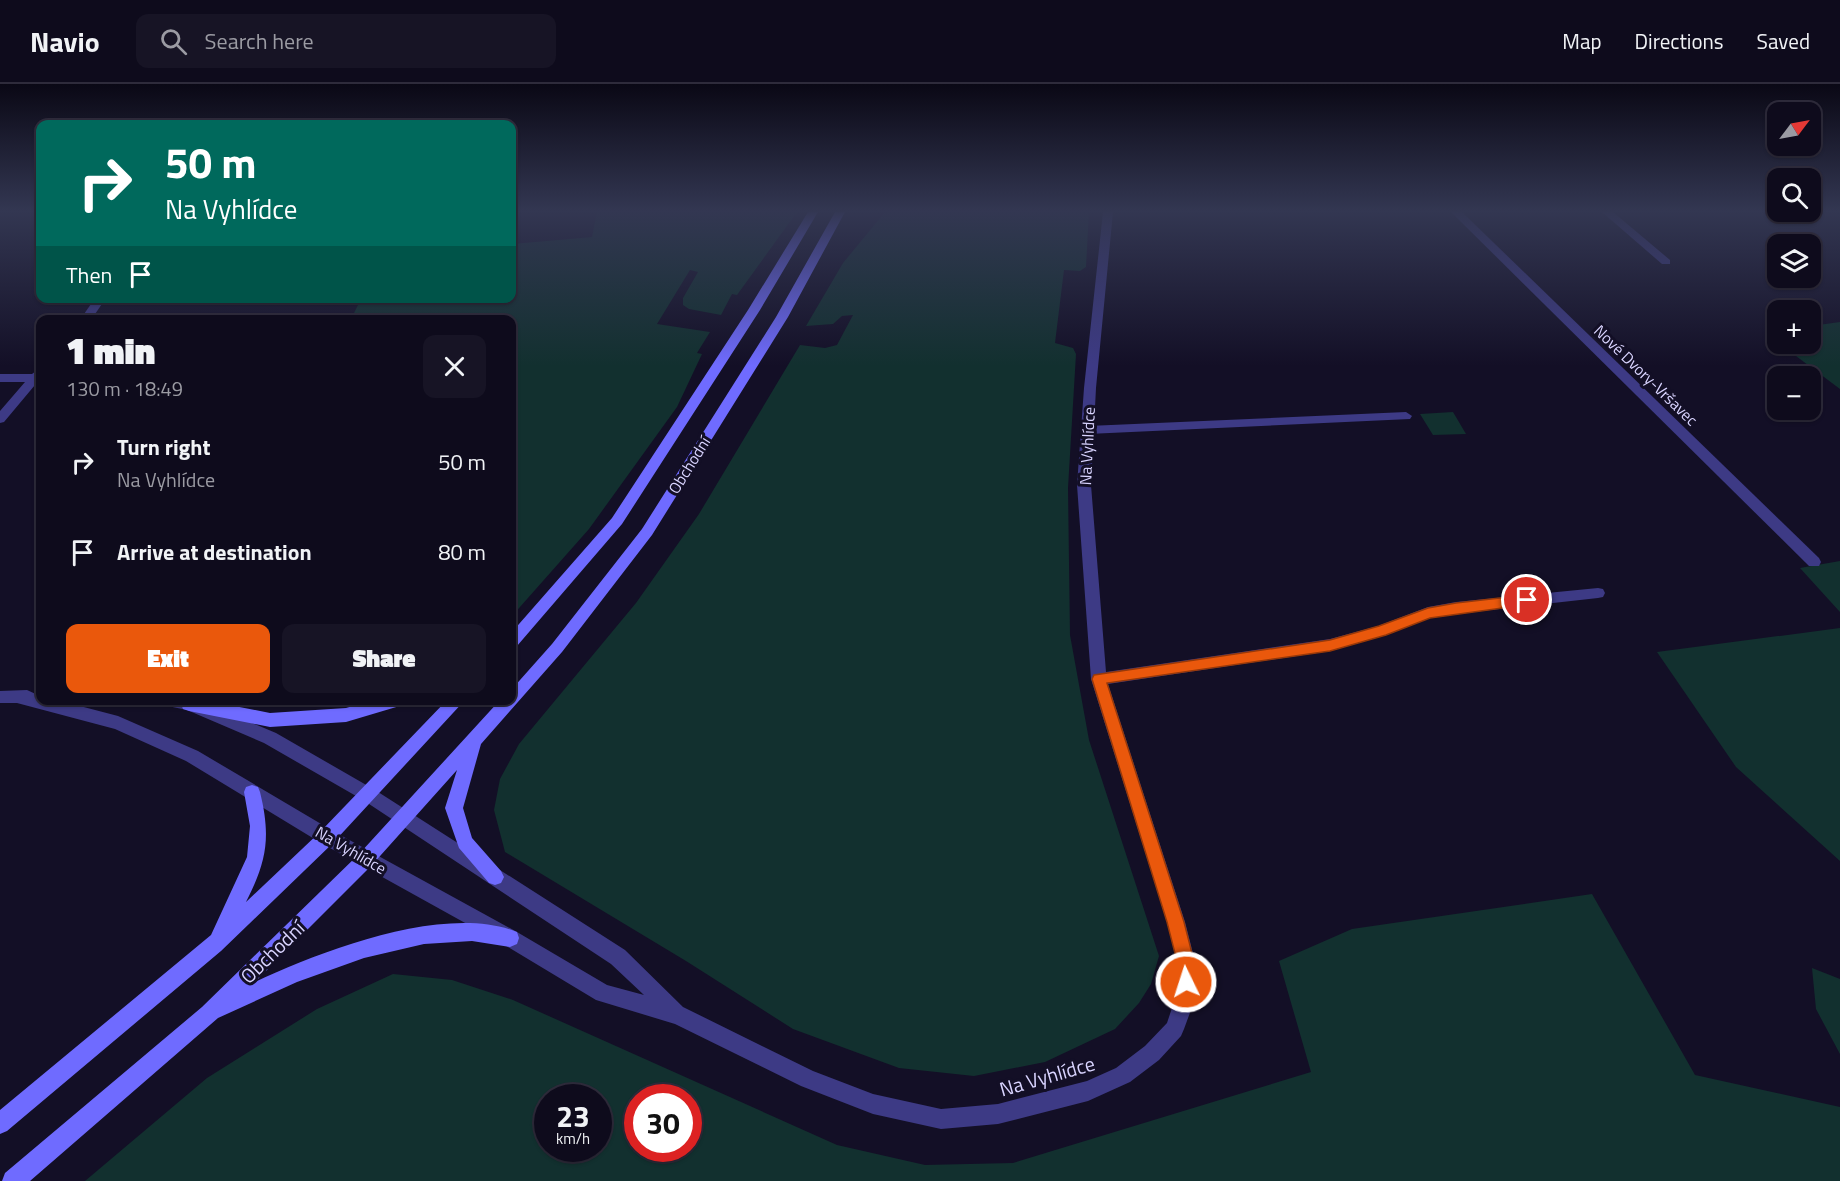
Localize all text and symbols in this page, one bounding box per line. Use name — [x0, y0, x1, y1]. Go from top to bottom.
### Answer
search box — [136, 14, 556, 68]
text: Navio — [30, 20, 100, 63]
text: Search here — [205, 24, 314, 58]
icon: search — [157, 25, 190, 58]
text: Map — [1562, 25, 1602, 57]
text: Directions — [1635, 25, 1724, 57]
text: Saved — [1757, 25, 1810, 57]
north arrow — [1767, 102, 1821, 156]
map controls — [1767, 102, 1821, 420]
text: 50 m — [165, 130, 257, 194]
icon: right — [66, 144, 144, 222]
button: search — [1767, 168, 1821, 222]
text: Na Vyhlídce — [165, 188, 297, 229]
button: layers — [1767, 234, 1821, 288]
text: Then — [66, 258, 112, 292]
icon: arrive — [124, 258, 157, 291]
button: + — [1767, 300, 1821, 354]
street label: Nové Dvory-Vršavec — [1589, 319, 1703, 431]
text: 1 min — [66, 323, 155, 378]
button: close — [423, 335, 486, 398]
button: − — [1767, 366, 1821, 420]
text: 130 m · 18:49 — [66, 373, 183, 404]
street label: Na Vyhlídce — [1073, 406, 1101, 486]
text: Turn right — [117, 430, 211, 464]
street label: Obchodní — [662, 430, 717, 498]
text: 50 m — [438, 445, 486, 479]
icon: right — [66, 446, 99, 479]
text: Na Vyhlídce — [117, 464, 215, 495]
text: Arrive at destination — [117, 535, 312, 569]
text: 80 m — [438, 535, 486, 569]
icon: arrive — [66, 536, 99, 569]
pin — [1501, 574, 1552, 625]
icon: arrive — [1510, 583, 1543, 616]
button: Exit — [66, 624, 270, 693]
button: Share — [282, 624, 486, 693]
street label: Na Vyhlídce — [311, 820, 391, 880]
street label: Obchodní — [233, 912, 312, 991]
position arrow — [1154, 950, 1218, 1014]
street label: Na Vyhlídce — [996, 1048, 1098, 1104]
speed limit sign: 30 — [624, 1084, 702, 1162]
text: 23 — [556, 1093, 590, 1139]
text: km/h — [556, 1127, 590, 1150]

